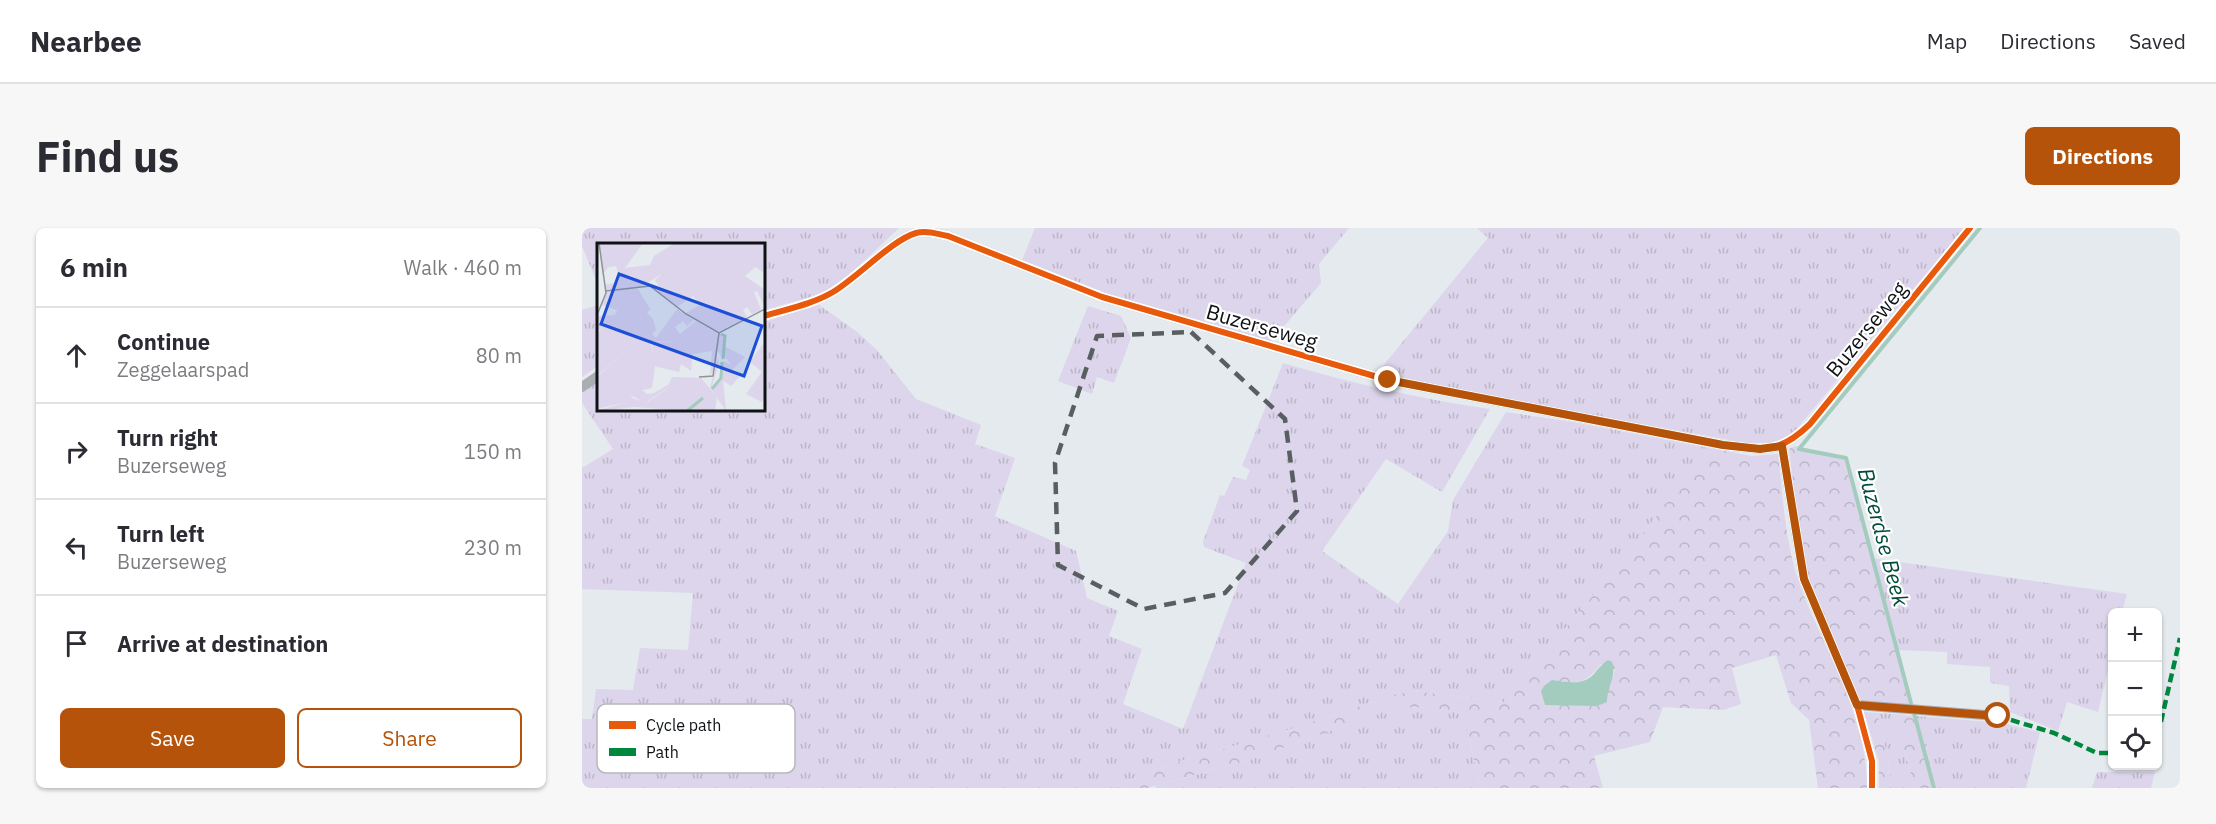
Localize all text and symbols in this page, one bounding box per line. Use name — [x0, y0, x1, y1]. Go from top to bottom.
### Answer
text: Nearbee — [30, 23, 142, 60]
text: Map — [1927, 27, 1967, 55]
text: Directions — [2000, 27, 2096, 55]
text: Saved — [2129, 27, 2186, 55]
button: Directions — [2025, 127, 2180, 185]
text: Find us — [36, 129, 179, 184]
inset map — [597, 243, 765, 411]
text: 6 min — [60, 250, 128, 284]
text: Walk · 460 m — [404, 254, 522, 281]
street label: Buzerseweg — [1819, 276, 1913, 382]
street label: Buzerseweg — [1203, 297, 1321, 355]
text: Continue — [117, 327, 210, 356]
icon: ahead — [60, 339, 93, 372]
text: 80 m — [476, 342, 522, 369]
text: Zeggelaarspad — [117, 356, 249, 383]
route end — [1374, 366, 1400, 392]
text: Turn right — [117, 423, 218, 452]
icon: right — [60, 435, 93, 468]
text: 150 m — [464, 438, 522, 465]
text: Buzerseweg — [117, 452, 226, 479]
water label: Buzerdse Beek — [1852, 465, 1917, 610]
text: Turn left — [117, 519, 205, 548]
icon: left — [60, 531, 93, 564]
text: 230 m — [464, 534, 522, 561]
text: Buzerseweg — [117, 548, 226, 575]
map controls — [2108, 608, 2162, 770]
button: + — [2108, 608, 2162, 662]
icon: arrive — [60, 627, 93, 660]
text: Arrive at destination — [117, 629, 328, 658]
button: − — [2108, 662, 2162, 716]
route start — [1984, 702, 2010, 728]
legend — [597, 704, 795, 773]
button: Save — [60, 708, 285, 768]
button: Share — [297, 708, 522, 768]
text: Cycle path — [646, 715, 721, 735]
button: locate — [2108, 716, 2162, 770]
text: Path — [646, 742, 679, 762]

